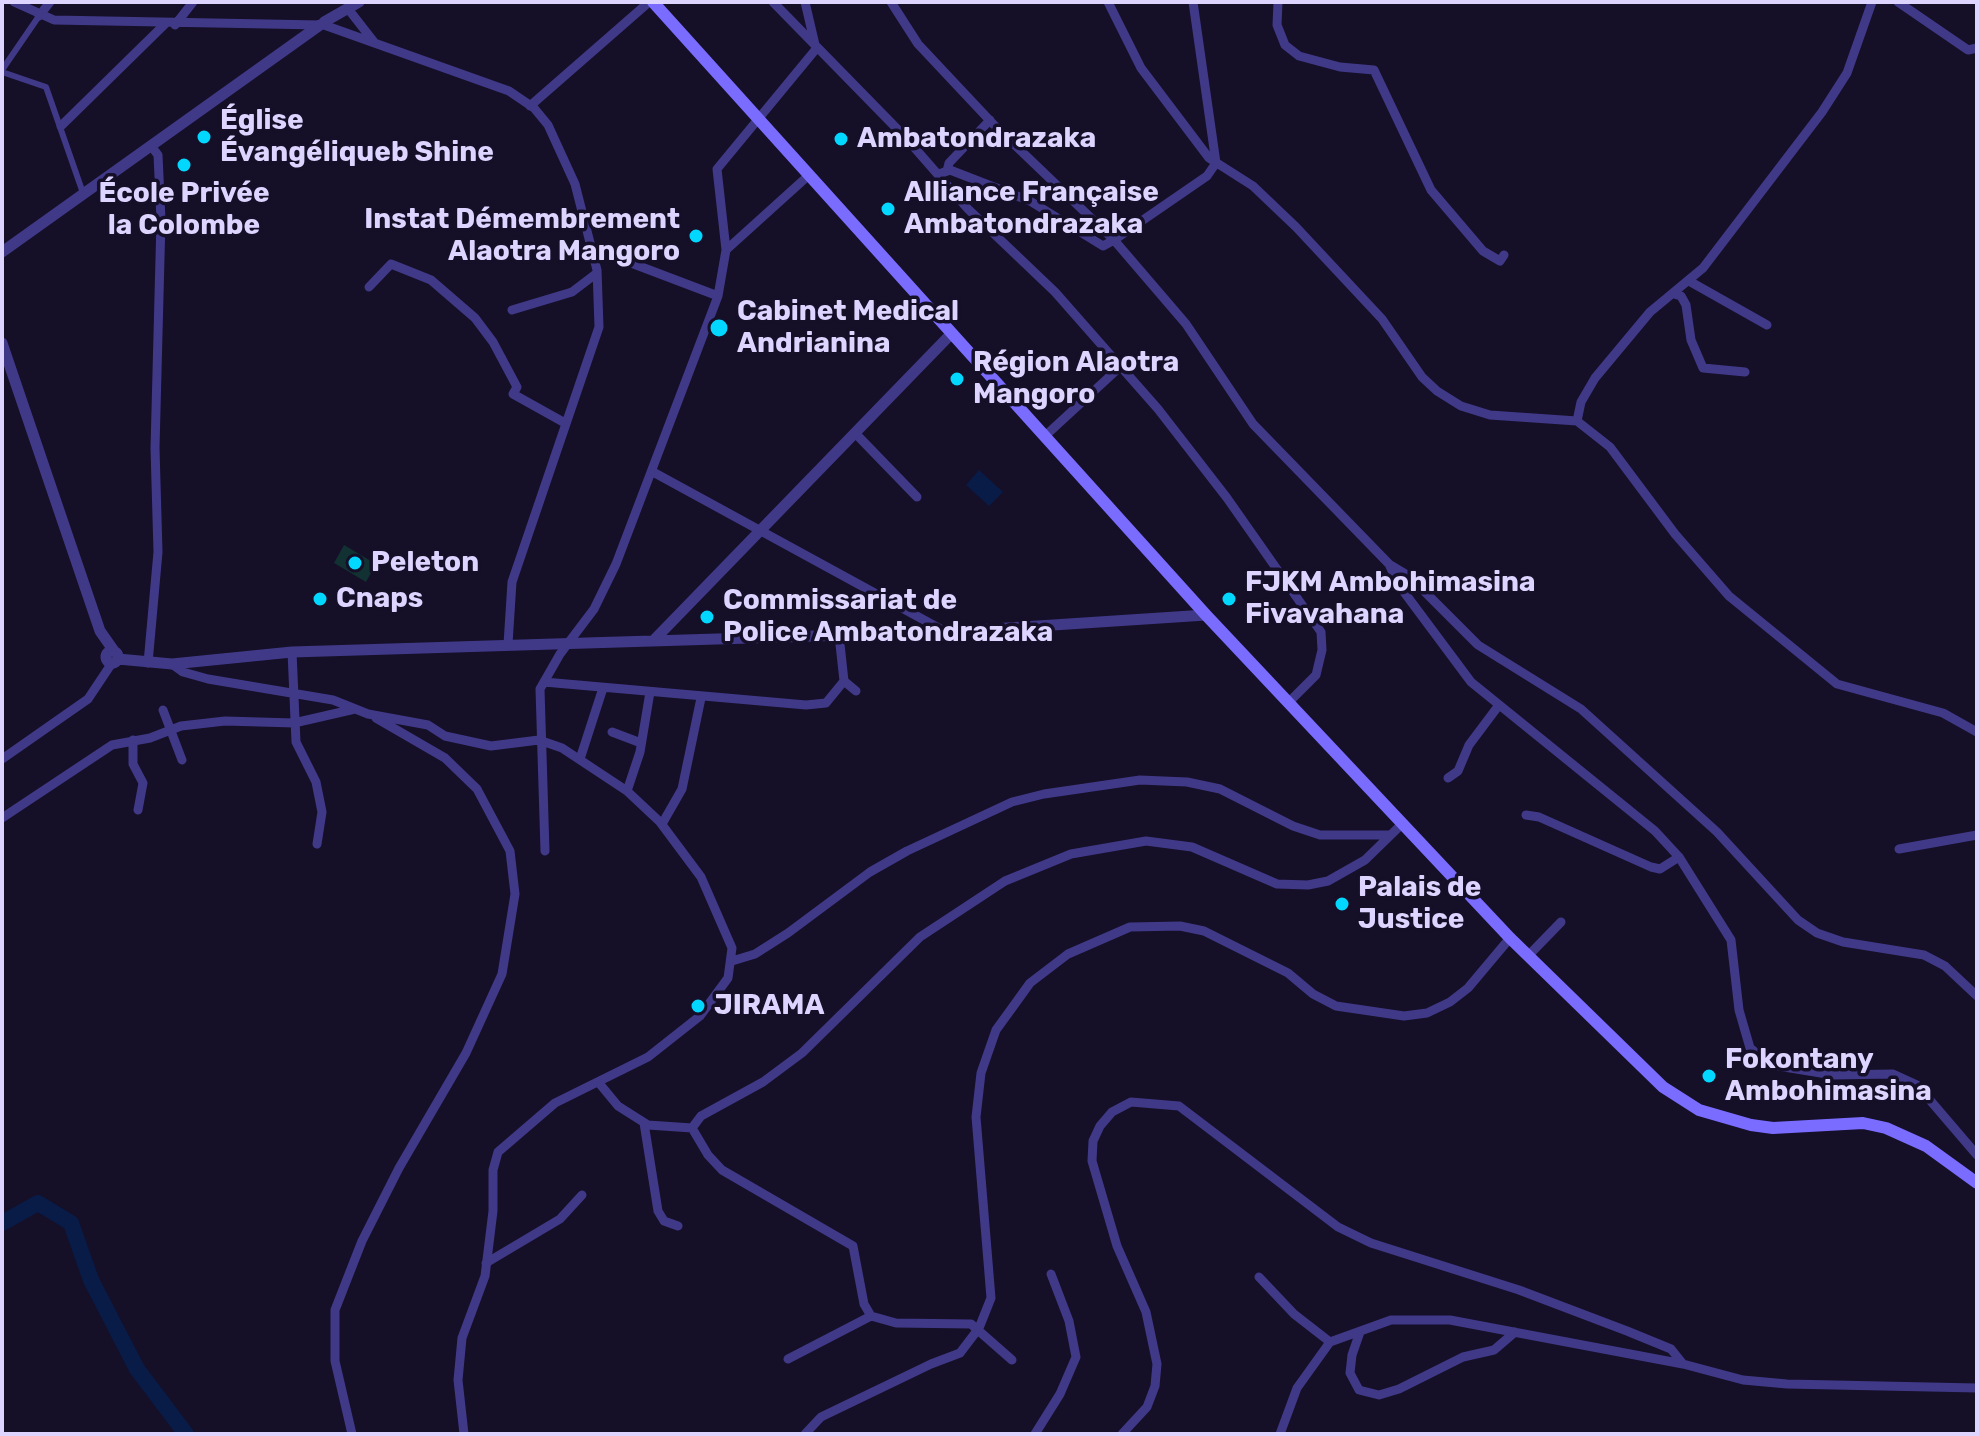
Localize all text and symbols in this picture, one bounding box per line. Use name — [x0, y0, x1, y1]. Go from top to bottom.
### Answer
place label: Église Évangéliqueb Shine — [220, 104, 494, 170]
place label: Ambatondrazaka — [857, 122, 1096, 156]
marker: Église Évangéliqueb Shine — [195, 128, 213, 146]
marker: Ambatondrazaka — [832, 130, 850, 148]
marker: École Privée la Colombe — [175, 156, 193, 174]
place label: Alliance Française Ambatondrazaka — [904, 176, 1159, 242]
place label: École Privée la Colombe — [98, 177, 270, 243]
marker: Alliance Française Ambatondrazaka — [879, 200, 897, 218]
place label: Instat Démembrement Alaotra Mangoro — [364, 203, 680, 269]
marker: Instat Démembrement Alaotra Mangoro — [687, 227, 705, 245]
place label: Cabinet Medical Andrianina — [737, 295, 959, 361]
marker: Cabinet Medical Andrianina — [708, 317, 730, 339]
place label: Région Alaotra Mangoro — [973, 346, 1179, 412]
marker: Région Alaotra Mangoro — [948, 370, 966, 388]
place label: Peleton — [371, 546, 479, 580]
marker: Peleton — [346, 554, 364, 572]
place label: FJKM Ambohimasina Fivavahana — [1245, 566, 1536, 632]
place label: Cnaps — [336, 582, 423, 616]
place label: Commissariat de Police Ambatondrazaka — [723, 584, 1053, 650]
marker: Cnaps — [311, 590, 329, 608]
marker: FJKM Ambohimasina Fivavahana — [1220, 590, 1238, 608]
marker: Commissariat de Police Ambatondrazaka — [698, 608, 716, 626]
place label: Palais de Justice — [1358, 871, 1481, 937]
marker: Palais de Justice — [1333, 895, 1351, 913]
place label: JIRAMA — [714, 989, 824, 1023]
marker: JIRAMA — [689, 997, 707, 1015]
place label: Fokontany Ambohimasina — [1725, 1043, 1932, 1109]
marker: Fokontany Ambohimasina — [1700, 1067, 1718, 1085]

